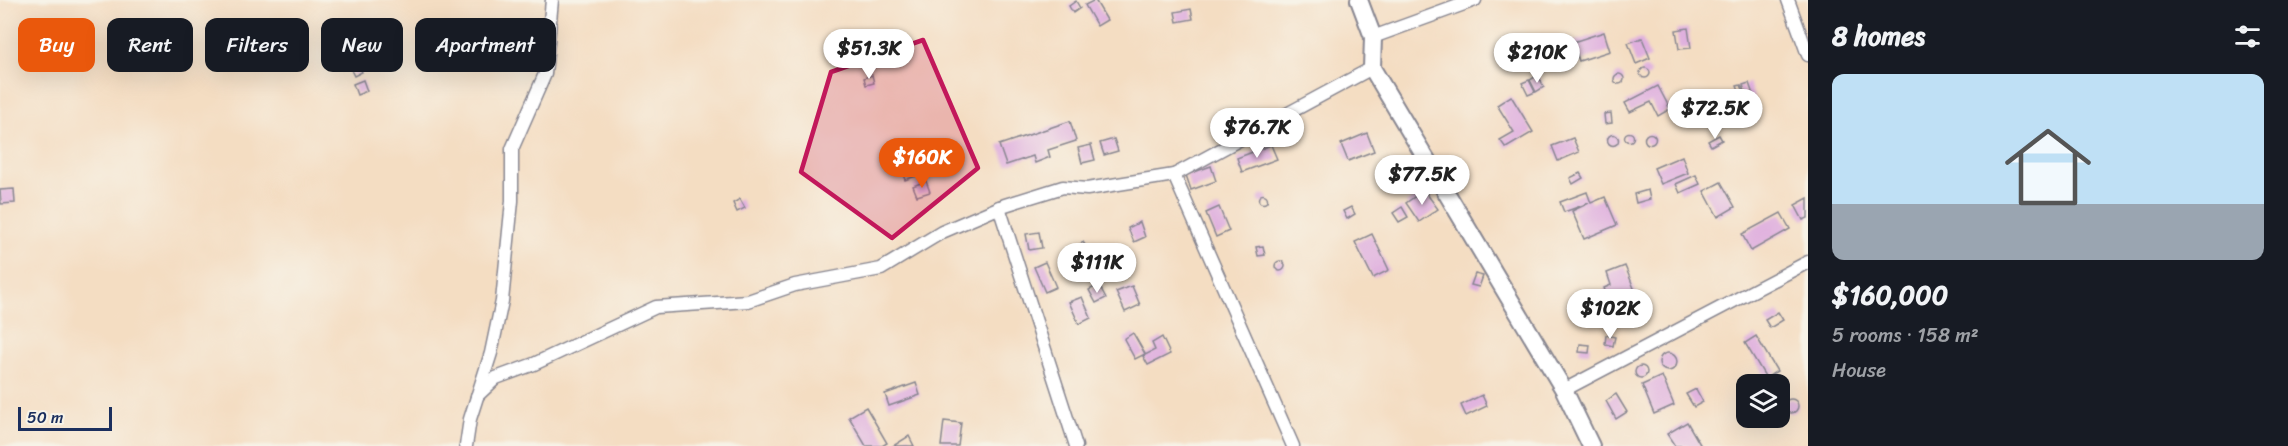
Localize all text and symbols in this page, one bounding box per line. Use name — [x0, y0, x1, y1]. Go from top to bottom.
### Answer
text: 8 homes — [1832, 13, 1925, 59]
chip: Buy — [18, 18, 95, 72]
chip: Rent — [107, 18, 193, 72]
chip: Filters — [205, 18, 309, 72]
chip: New — [321, 18, 403, 72]
chip: Apartment — [415, 18, 556, 72]
icon: filters — [2231, 20, 2264, 53]
pin: $51.3K — [820, 29, 918, 80]
text: $51.3K — [837, 31, 901, 66]
pin: $210K — [1495, 33, 1579, 84]
text: $210K — [1508, 35, 1566, 70]
pin: $72.5K — [1666, 89, 1764, 140]
text: $72.5K — [1682, 91, 1748, 126]
pin: $76.7K — [1208, 108, 1306, 159]
text: $76.7K — [1224, 110, 1290, 145]
icon: home — [1994, 113, 2102, 221]
pin: $160K — [880, 138, 964, 189]
text: $160K — [893, 140, 951, 175]
pin: $77.5K — [1373, 155, 1471, 206]
text: $77.5K — [1389, 157, 1455, 192]
pin: $111K — [1055, 243, 1139, 294]
text: $111K — [1071, 245, 1123, 280]
text: $160,000 — [1832, 272, 1948, 318]
pin: $102K — [1568, 289, 1652, 340]
text: $102K — [1581, 291, 1639, 326]
text: 5 rooms · 158 m² — [1832, 318, 1979, 353]
text: House — [1832, 353, 1886, 388]
map controls — [1736, 374, 1790, 428]
button: layers — [1736, 374, 1790, 428]
text: 50 m — [27, 403, 63, 432]
scale bar — [18, 404, 112, 432]

